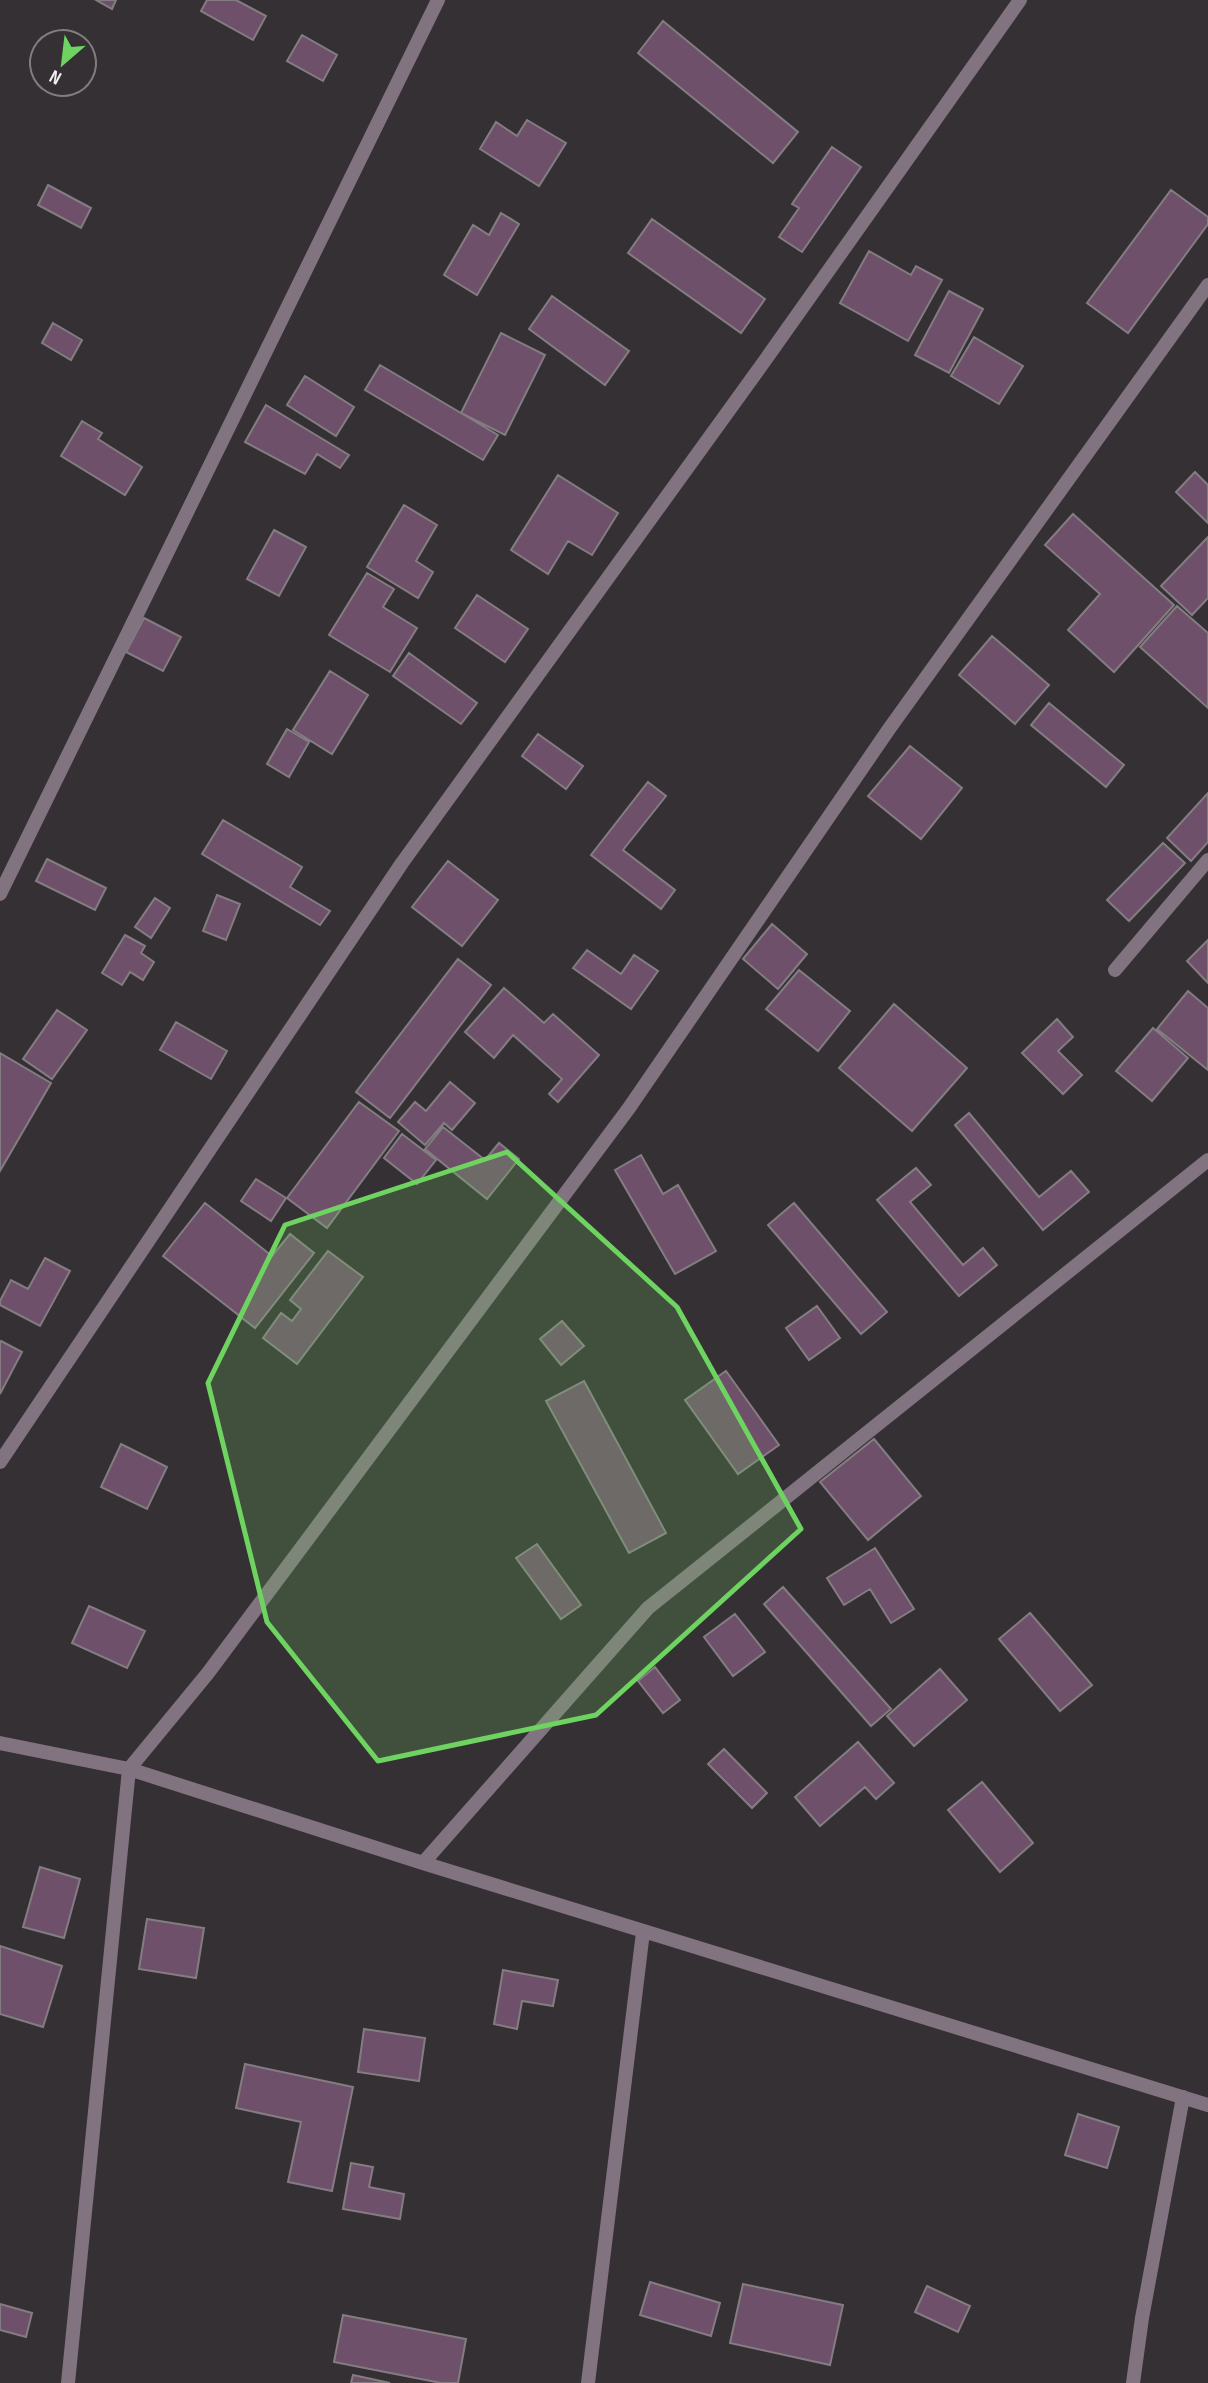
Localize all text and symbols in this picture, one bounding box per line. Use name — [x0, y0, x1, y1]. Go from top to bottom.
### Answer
north arrow — [28, 28, 98, 98]
text: N — [46, 64, 66, 89]

